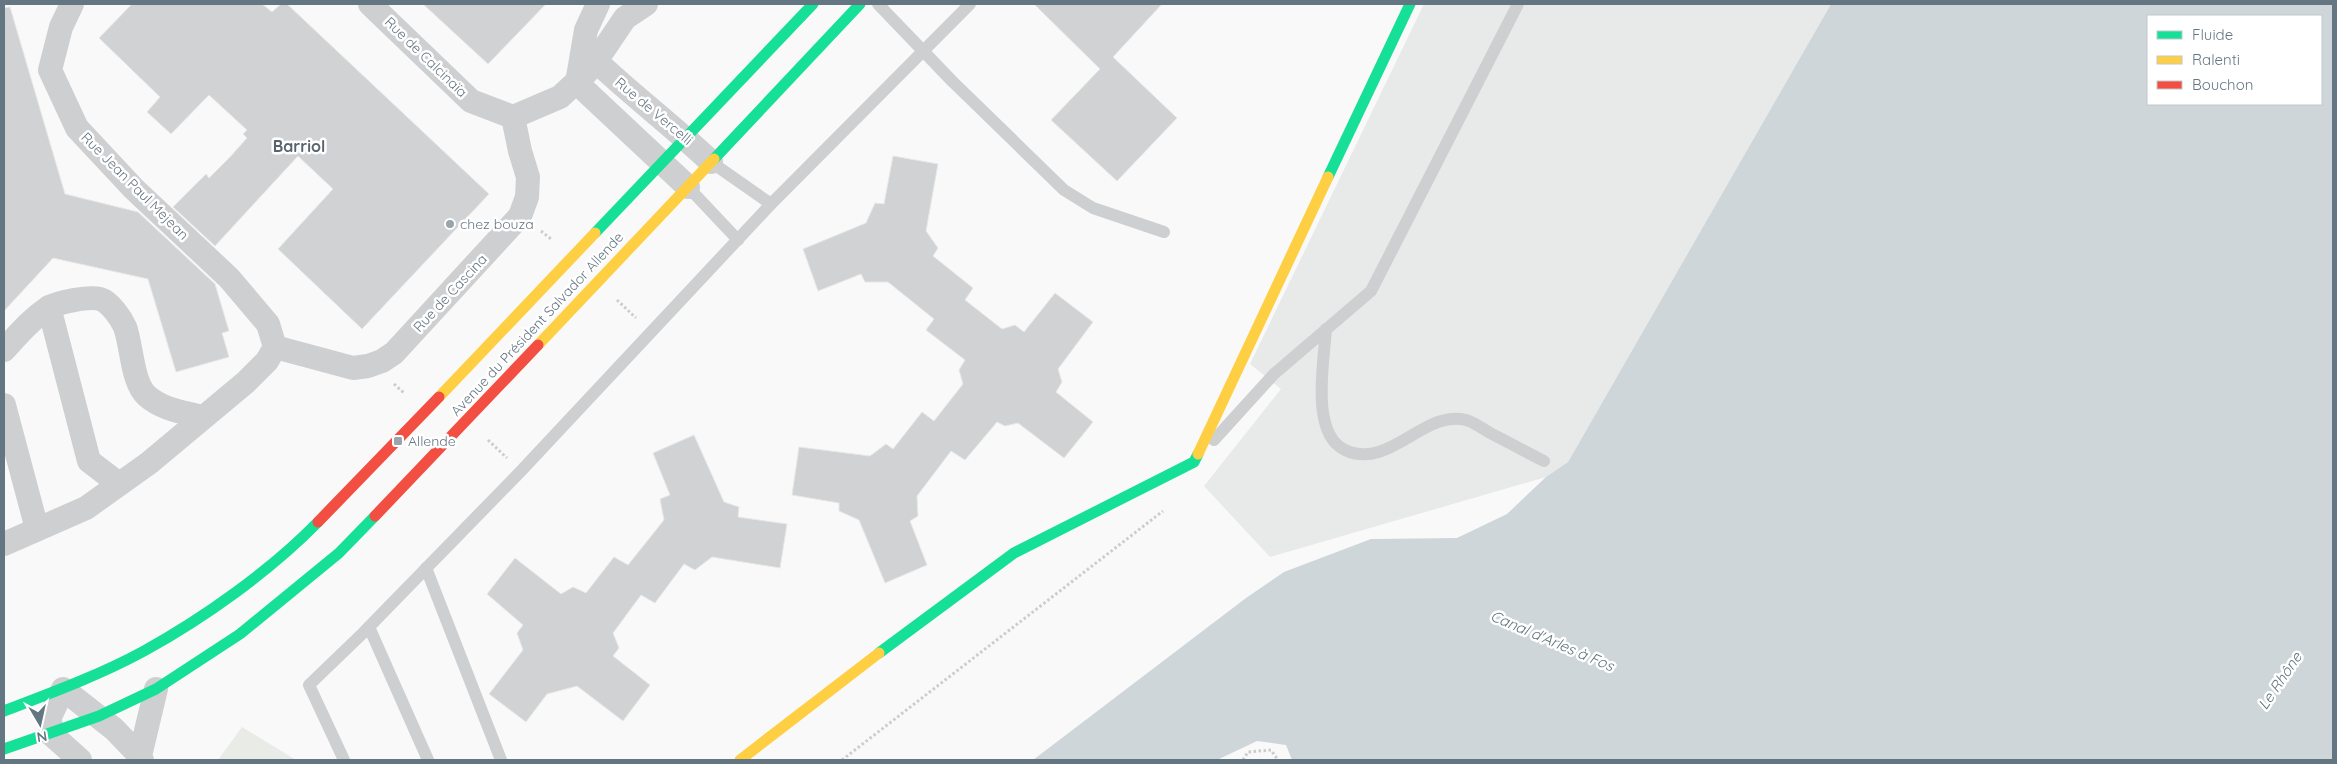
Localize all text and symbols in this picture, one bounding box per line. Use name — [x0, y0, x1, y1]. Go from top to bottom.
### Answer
street label: Rue de Calcinaïa — [381, 13, 471, 101]
legend — [2147, 15, 2322, 105]
text: Fluide — [2192, 25, 2233, 44]
text: Ralenti — [2192, 50, 2240, 69]
street label: Rue de Vercelli — [612, 73, 696, 149]
text: Bouchon — [2192, 75, 2253, 94]
street label: Rue Jean Paul Mejean — [77, 128, 193, 244]
district label: Barriol — [273, 136, 325, 156]
place label: chez bouza — [460, 215, 534, 233]
marker: chez bouza — [444, 218, 456, 230]
street label: Avenue du Président Salvador Allende — [447, 228, 627, 420]
street label: Rue de Cascina — [409, 250, 491, 336]
place label: Allende — [408, 432, 456, 450]
marker: Allende — [392, 435, 404, 447]
water label: Canal d'Arles à Fos — [1488, 606, 1618, 675]
water label: Le Rhône — [2253, 648, 2306, 713]
north arrow — [15, 699, 65, 749]
text: N — [36, 727, 49, 747]

